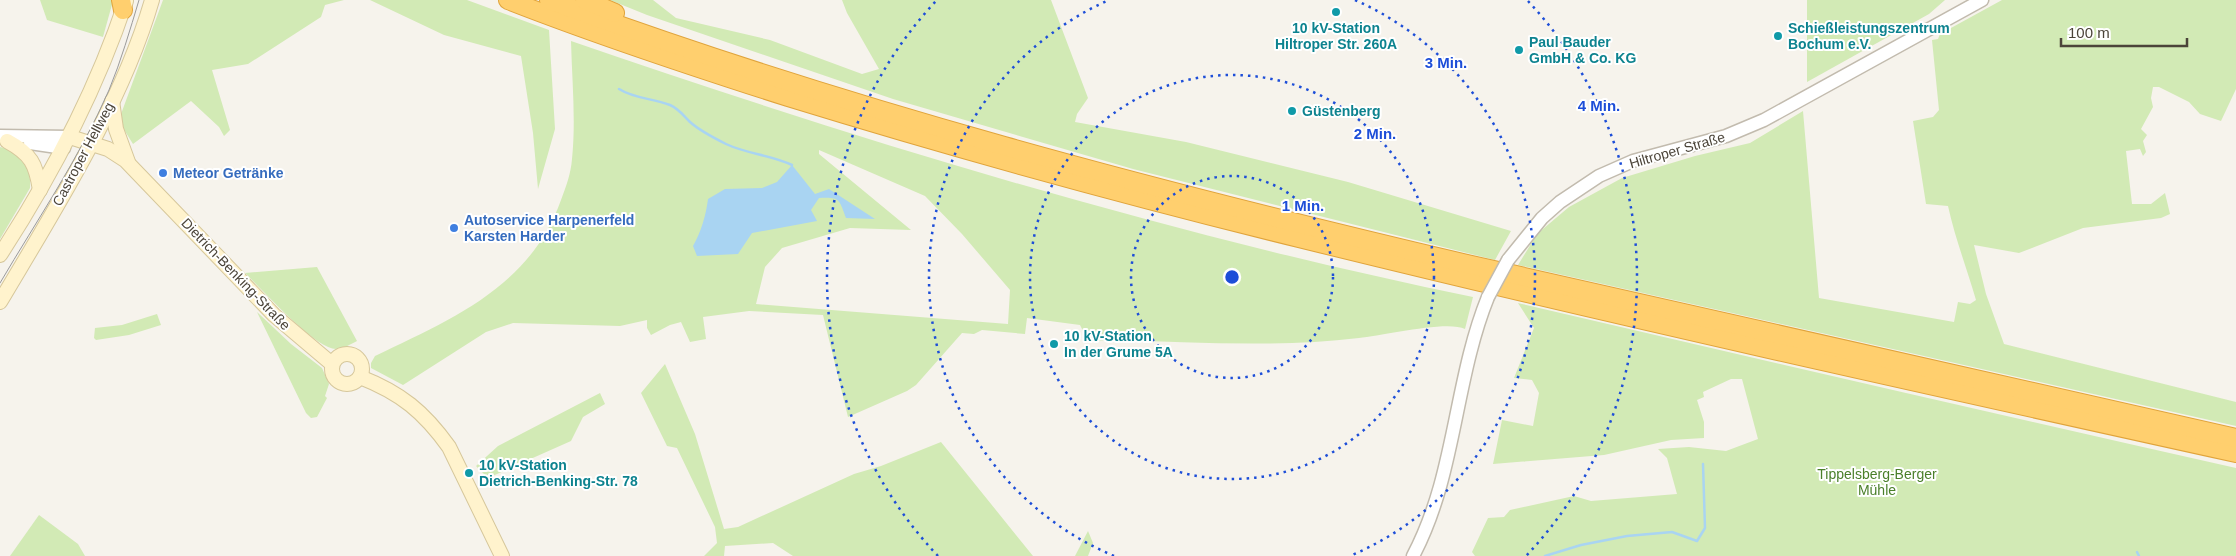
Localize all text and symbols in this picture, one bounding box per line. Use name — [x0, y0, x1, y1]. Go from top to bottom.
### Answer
marker: 10 kV-Station Hiltroper Str. 260A — [1330, 6, 1342, 18]
scale bar — [2061, 15, 2187, 47]
place label: 10 kV-Station Hiltroper Str. 260A — [1275, 20, 1397, 52]
place label: Schießleistungszentrum Bochum e.V. — [1788, 20, 1950, 52]
text: 100 m — [2068, 24, 2110, 41]
marker: Schießleistungszentrum Bochum e.V. — [1772, 30, 1784, 42]
place label: Paul Bauder GmbH & Co. KG — [1529, 34, 1636, 66]
marker: Paul Bauder GmbH & Co. KG — [1513, 44, 1525, 56]
text: 3 Min. — [1425, 54, 1467, 71]
text: 4 Min. — [1578, 97, 1620, 114]
street label: Castroper Hellweg — [49, 99, 117, 209]
place label: Güstenberg — [1302, 103, 1381, 119]
marker: Güstenberg — [1286, 105, 1298, 117]
text: 2 Min. — [1354, 125, 1396, 142]
street label: Hiltroper Straße — [1627, 129, 1727, 171]
place label: Meteor Getränke — [173, 165, 284, 181]
marker: Meteor Getränke — [157, 167, 169, 179]
text: 1 Min. — [1282, 197, 1324, 214]
place label: Autoservice Harpenerfeld Karsten Harder — [464, 212, 634, 244]
street label: Dietrich-Benking-Straße — [178, 215, 294, 333]
marker: Autoservice Harpenerfeld Karsten Harder — [448, 222, 460, 234]
centre of rings — [1223, 268, 1241, 286]
place label: 10 kV-Station In der Grume 5A — [1064, 328, 1173, 360]
marker: 10 kV-Station In der Grume 5A — [1048, 338, 1060, 350]
place label: 10 kV-Station Dietrich-Benking-Str. 78 — [479, 457, 638, 489]
park label: Tippelsberg-Berger Mühle — [1817, 466, 1937, 498]
marker: 10 kV-Station Dietrich-Benking-Str. 78 — [463, 467, 475, 479]

